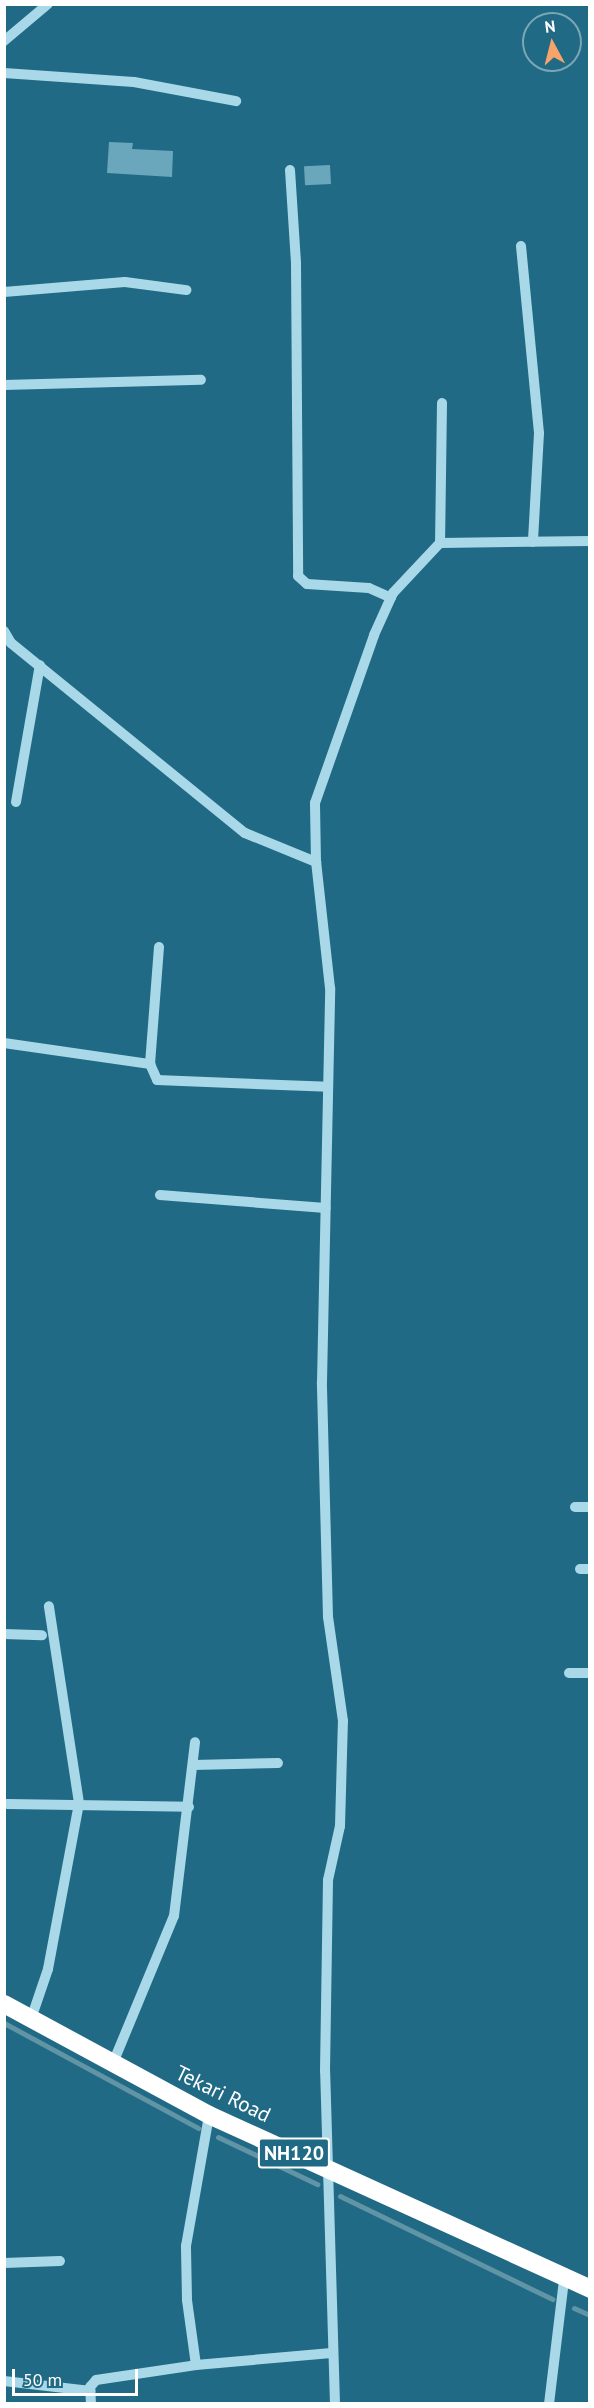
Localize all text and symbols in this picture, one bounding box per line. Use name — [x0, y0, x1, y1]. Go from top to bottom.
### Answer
north arrow — [522, 12, 582, 72]
text: N — [544, 16, 556, 37]
street label: Tekari Road — [171, 2060, 275, 2128]
road number: NH120 — [256, 2136, 332, 2170]
scale bar — [15, 2357, 141, 2395]
text: 50 m — [23, 2368, 62, 2391]

